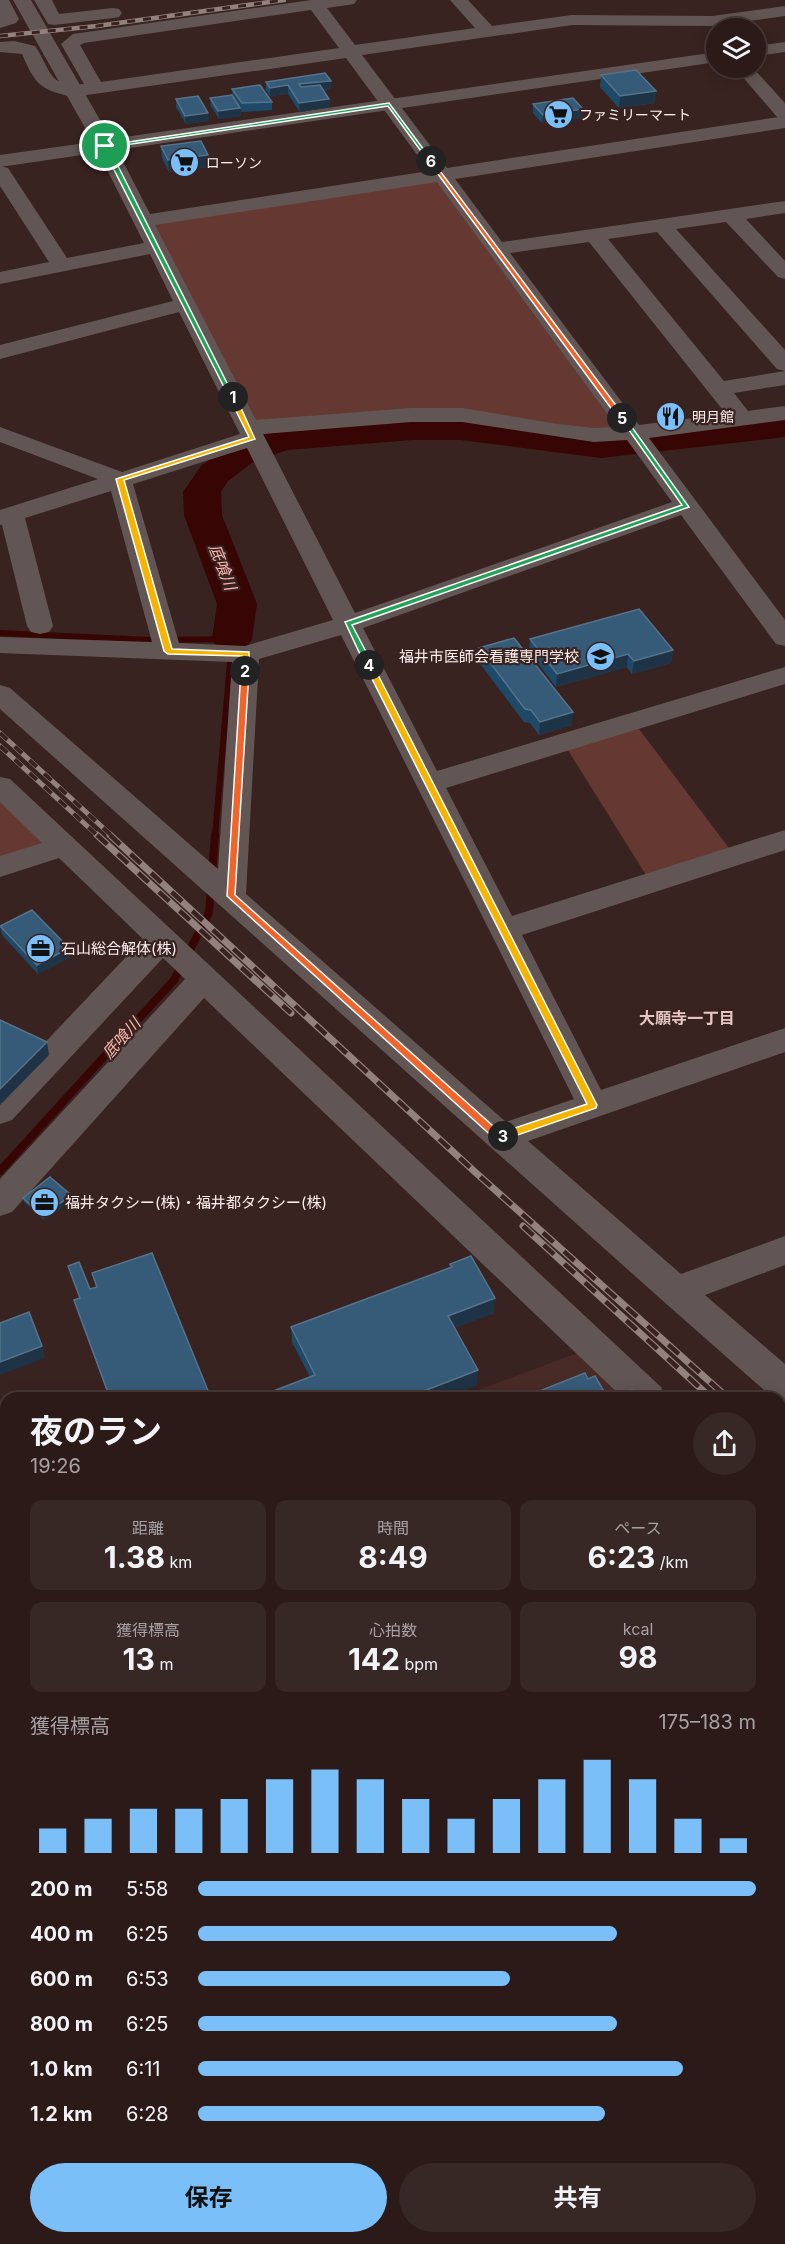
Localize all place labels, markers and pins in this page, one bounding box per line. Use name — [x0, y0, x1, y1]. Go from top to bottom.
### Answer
supermarket icon: ファミリーマート — [542, 99, 574, 131]
place label: ファミリーマート — [579, 106, 691, 123]
pin — [79, 120, 130, 171]
pin: 6 — [416, 146, 446, 176]
supermarket icon: ローソン — [169, 147, 201, 179]
place label: ローソン — [206, 154, 262, 171]
pin: 1 — [218, 382, 248, 412]
restaurant icon: 明月館 — [655, 401, 687, 433]
pin: 5 — [607, 403, 637, 433]
place label: 明月館 — [692, 408, 734, 425]
school or university icon: 福井市医師会看護専門学校 — [584, 641, 616, 673]
place label: 福井市医師会看護専門学校 — [399, 647, 579, 666]
pin: 4 — [354, 650, 384, 680]
pin: 2 — [230, 656, 260, 686]
office icon: 石山総合解体(株) — [24, 933, 56, 965]
place label: 石山総合解体(株) — [61, 939, 177, 958]
pin: 3 — [488, 1121, 518, 1151]
office icon: 福井タクシー(株)・福井都タクシー(株) — [28, 1187, 60, 1219]
place label: 福井タクシー(株)・福井都タクシー(株) — [65, 1193, 327, 1212]

